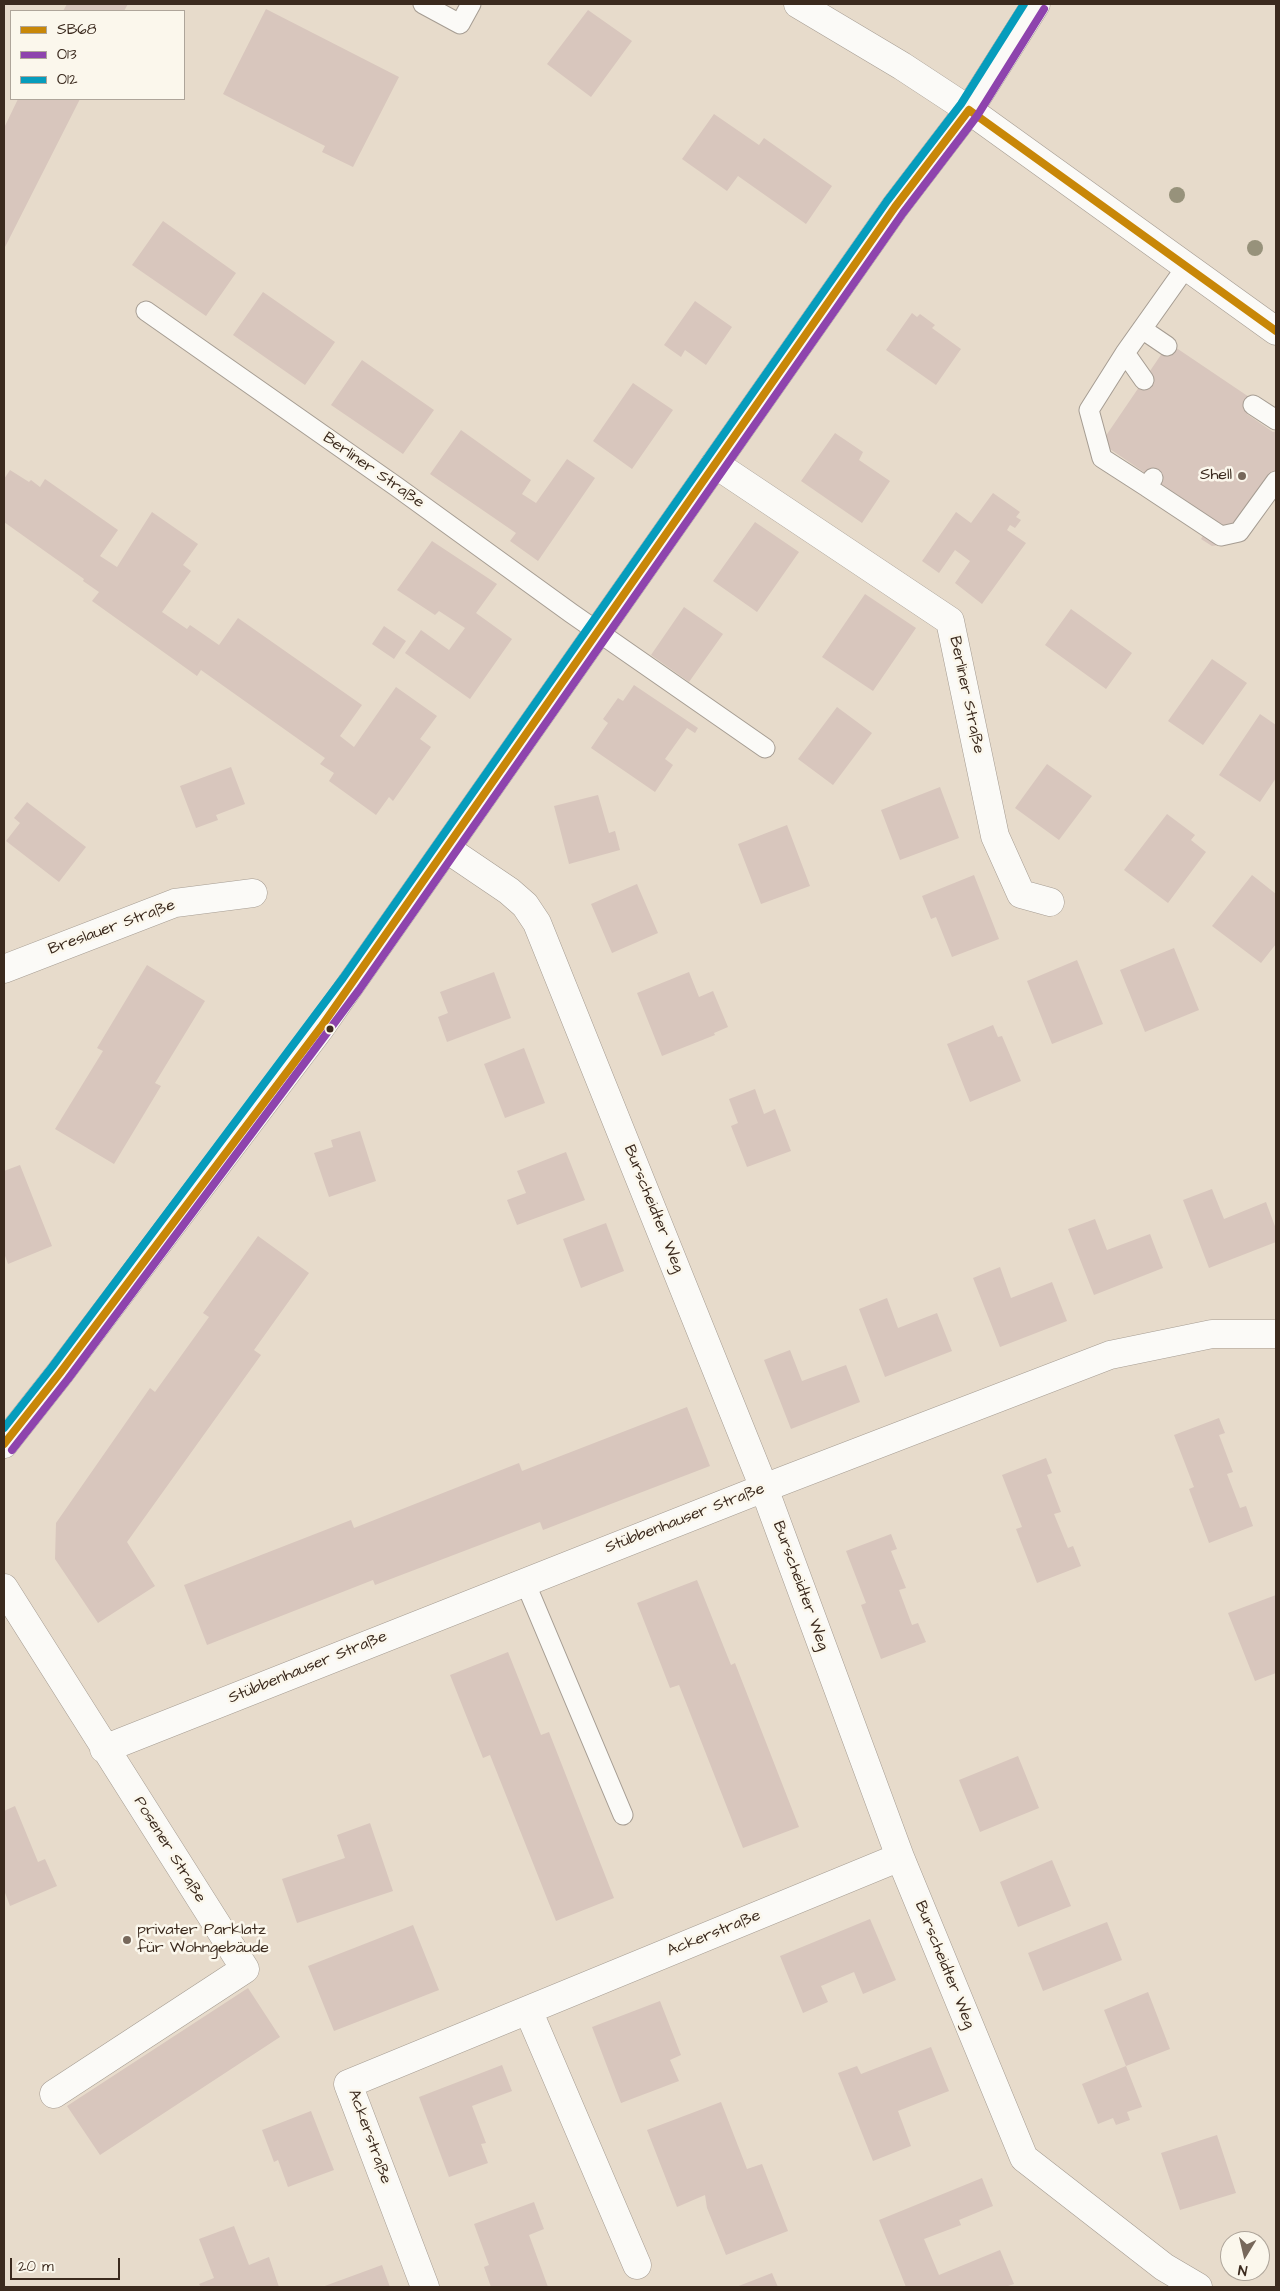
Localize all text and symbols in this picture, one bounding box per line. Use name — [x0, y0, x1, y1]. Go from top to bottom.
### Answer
legend — [10, 10, 185, 100]
text: SB68 — [57, 19, 96, 40]
text: O13 — [57, 44, 77, 65]
text: O12 — [57, 69, 78, 90]
street label: Berliner Straße — [319, 429, 427, 513]
place label: Shell — [1200, 466, 1232, 486]
marker: Shell — [1236, 470, 1248, 482]
street label: Berliner Straße — [944, 635, 988, 755]
street label: Breslauer Straße — [46, 896, 178, 960]
unlabelled marker — [325, 1024, 335, 1034]
street label: Burscheidter Weg — [619, 1142, 687, 1276]
street label: Stübbenhauser Straße — [603, 1480, 767, 1558]
street label: Burscheidter Weg — [768, 1519, 832, 1653]
street label: Stübbenhauser Straße — [226, 1627, 390, 1709]
street label: Posener Straße — [129, 1793, 209, 1907]
street label: Burscheidter Weg — [910, 1898, 978, 2032]
street label: Ackerstraße — [664, 1907, 764, 1961]
place label: privater Parklatz für Wohngebäude — [137, 1921, 269, 1959]
marker: privater Parklatz für Wohngebäude — [121, 1934, 133, 1946]
street label: Ackerstraße — [343, 2087, 395, 2187]
north arrow — [1220, 2231, 1270, 2281]
scale bar — [12, 2248, 122, 2280]
text: 20 m — [18, 2256, 54, 2277]
text: N — [1237, 2259, 1249, 2280]

